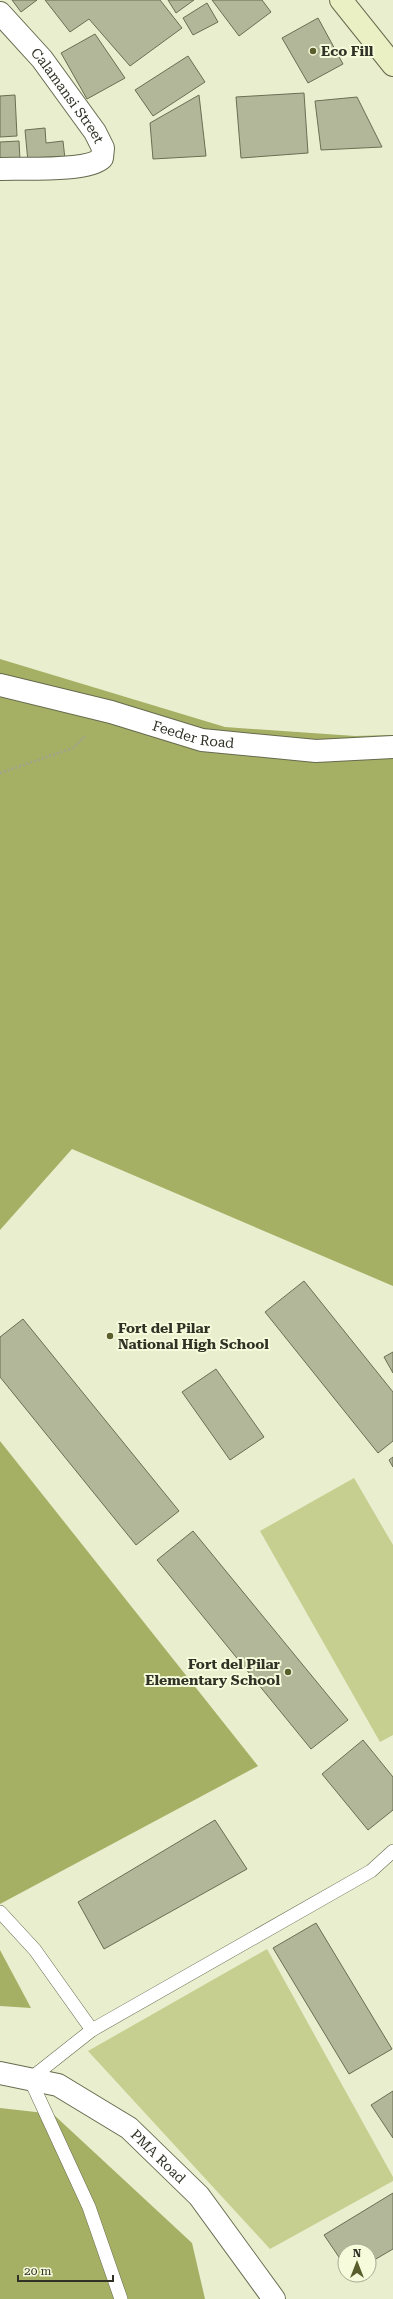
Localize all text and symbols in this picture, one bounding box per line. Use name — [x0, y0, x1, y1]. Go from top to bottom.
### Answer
place label: Eco Fill — [321, 43, 374, 59]
street label: Calamansi Street — [28, 45, 107, 146]
marker: Eco Fill — [308, 46, 318, 56]
street label: Feeder Road — [151, 717, 235, 751]
place label: Fort del Pilar National High School — [118, 1320, 269, 1352]
marker: Fort del Pilar National High School — [105, 1331, 115, 1341]
place label: Fort del Pilar Elementary School — [145, 1656, 281, 1688]
marker: Fort del Pilar Elementary School — [283, 1667, 293, 1677]
street label: PMA Road — [128, 2126, 189, 2187]
north arrow — [337, 2243, 377, 2283]
text: N — [353, 2247, 362, 2260]
scale bar — [18, 2257, 113, 2283]
text: 20 m — [24, 2264, 51, 2278]

